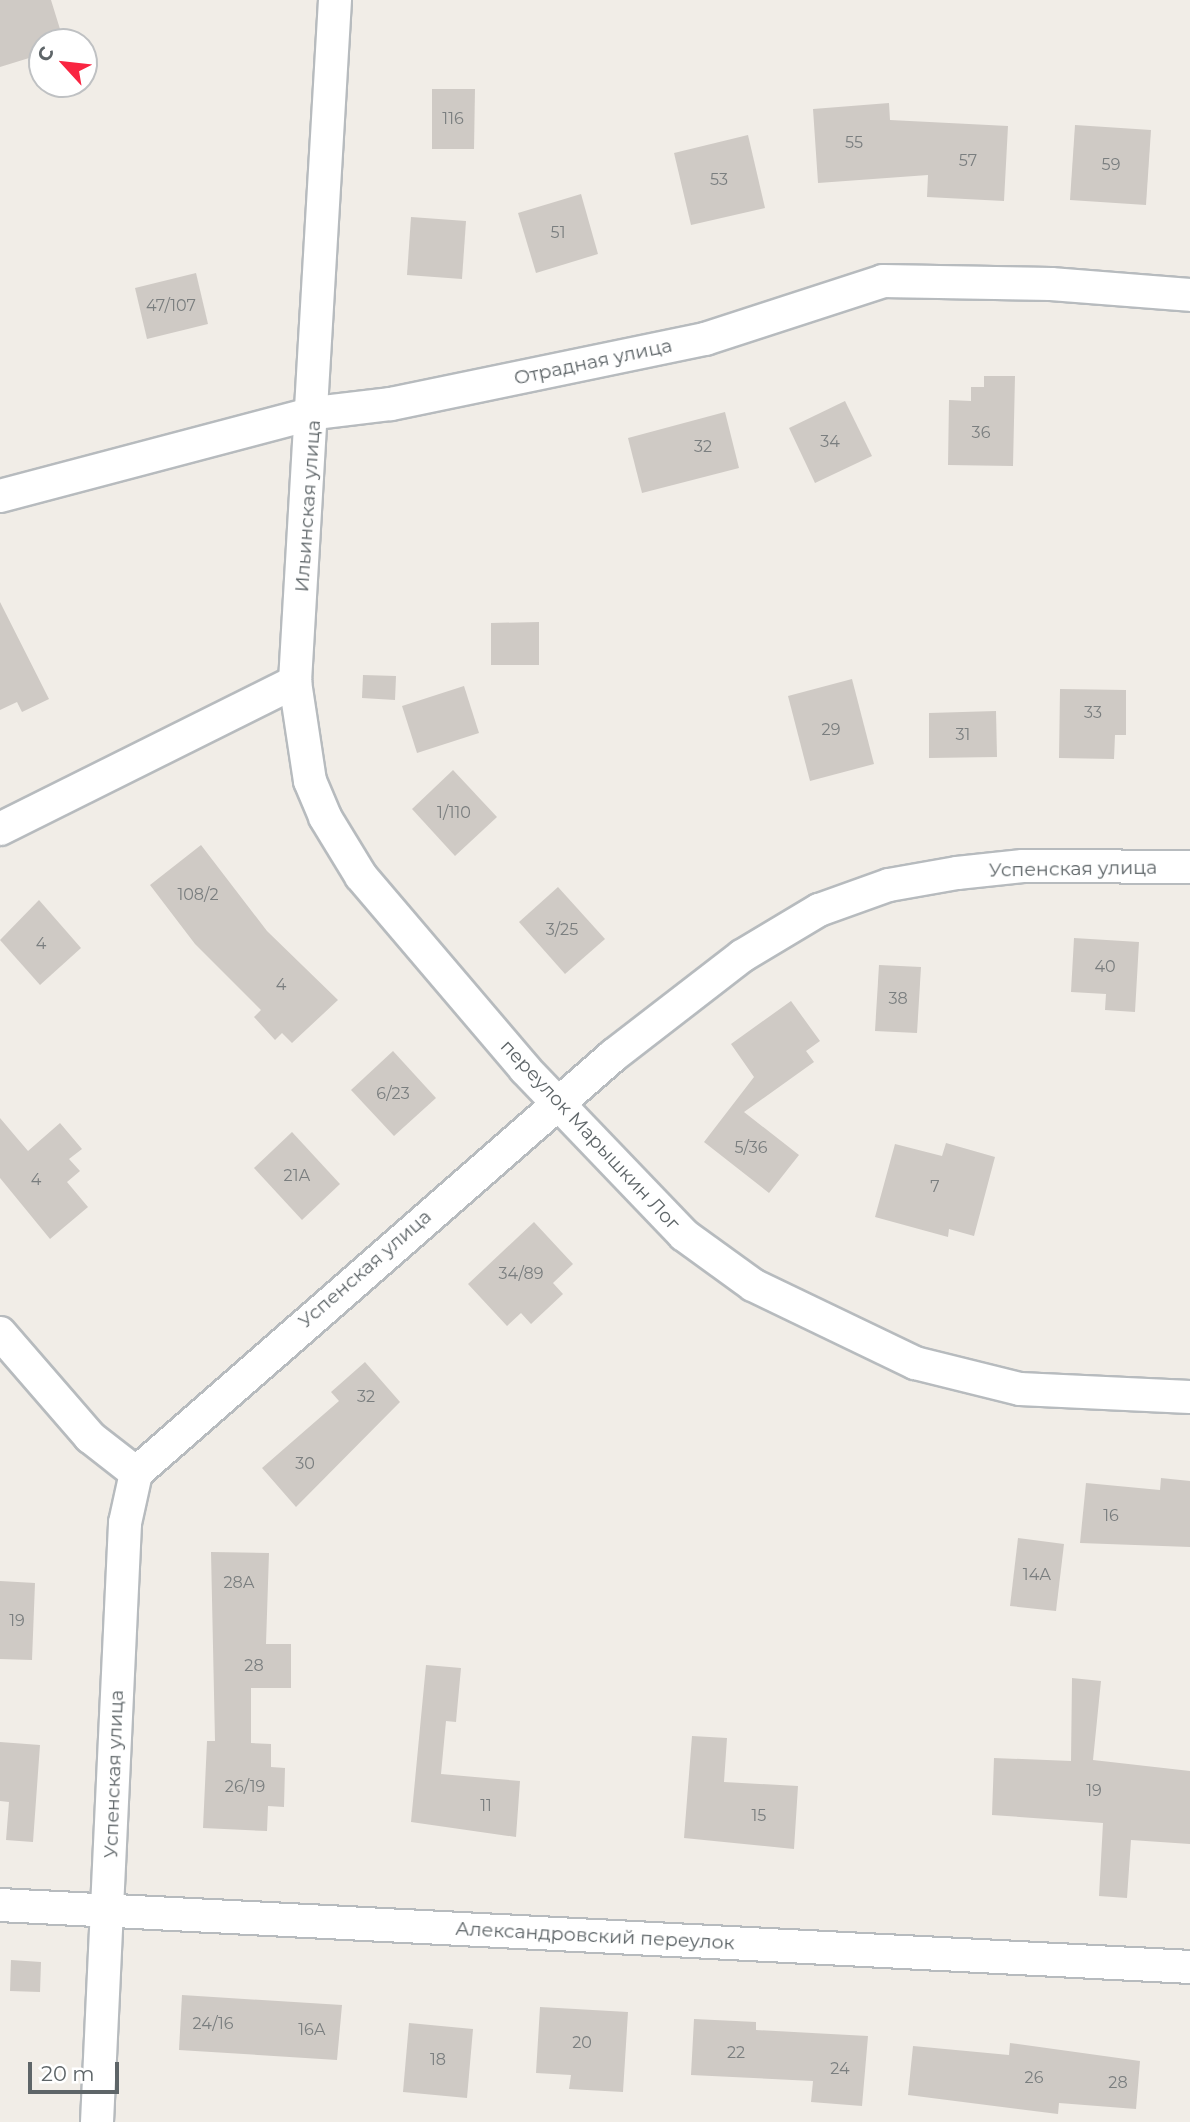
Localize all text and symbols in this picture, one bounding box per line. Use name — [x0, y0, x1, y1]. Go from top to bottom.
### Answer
north arrow — [28, 28, 98, 98]
text: С — [32, 43, 59, 66]
house number: 116 — [442, 109, 464, 129]
house number: 55 — [845, 133, 863, 153]
house number: 57 — [959, 151, 977, 171]
house number: 59 — [1102, 155, 1120, 175]
house number: 53 — [710, 170, 728, 190]
house number: 51 — [551, 223, 565, 243]
house number: 47/107 — [146, 296, 196, 316]
street label: Отрадная улица — [512, 334, 674, 390]
street label: Ильинская улица — [291, 419, 325, 593]
house number: 36 — [972, 423, 990, 443]
house number: 34 — [820, 432, 840, 452]
house number: 32 — [694, 437, 712, 457]
house number: 33 — [1084, 703, 1102, 723]
house number: 29 — [822, 720, 840, 740]
house number: 31 — [956, 725, 970, 745]
house number: 1/110 — [437, 803, 471, 823]
street label: Успенская улица — [989, 856, 1157, 882]
house number: 108/2 — [177, 885, 219, 905]
house number: 3/25 — [546, 920, 578, 940]
house number: 4 — [36, 934, 46, 954]
house number: 40 — [1094, 957, 1116, 977]
house number: 4 — [276, 975, 286, 995]
house number: 38 — [888, 989, 908, 1009]
street label: переулок Марышкин Лог — [496, 1035, 684, 1235]
house number: 6/23 — [376, 1084, 410, 1104]
house number: 5/36 — [734, 1138, 768, 1158]
house number: 21А — [284, 1166, 310, 1186]
house number: 4 — [31, 1170, 41, 1190]
house number: 7 — [930, 1177, 940, 1197]
street label: Успенская улица — [294, 1205, 436, 1333]
house number: 34/89 — [499, 1264, 543, 1284]
house number: 32 — [357, 1387, 375, 1407]
house number: 30 — [295, 1454, 315, 1474]
house number: 16 — [1103, 1506, 1119, 1526]
house number: 14А — [1023, 1565, 1051, 1585]
house number: 28А — [223, 1573, 255, 1593]
house number: 19 — [9, 1611, 25, 1631]
house number: 28 — [244, 1656, 264, 1676]
street label: Успенская улица — [100, 1689, 128, 1859]
house number: 26/19 — [225, 1777, 265, 1797]
house number: 19 — [1086, 1781, 1102, 1801]
house number: 11 — [480, 1796, 492, 1816]
house number: 15 — [752, 1806, 766, 1826]
street label: Александровский переулок — [455, 1917, 735, 1955]
house number: 24/16 — [192, 2014, 234, 2034]
house number: 16А — [298, 2020, 326, 2040]
house number: 20 — [572, 2033, 592, 2053]
house number: 22 — [727, 2043, 745, 2063]
scale bar — [32, 2048, 122, 2092]
house number: 18 — [430, 2050, 446, 2070]
house number: 24 — [830, 2059, 850, 2079]
text: 20 m — [41, 2061, 95, 2086]
house number: 26 — [1025, 2068, 1043, 2088]
house number: 28 — [1108, 2073, 1128, 2093]

